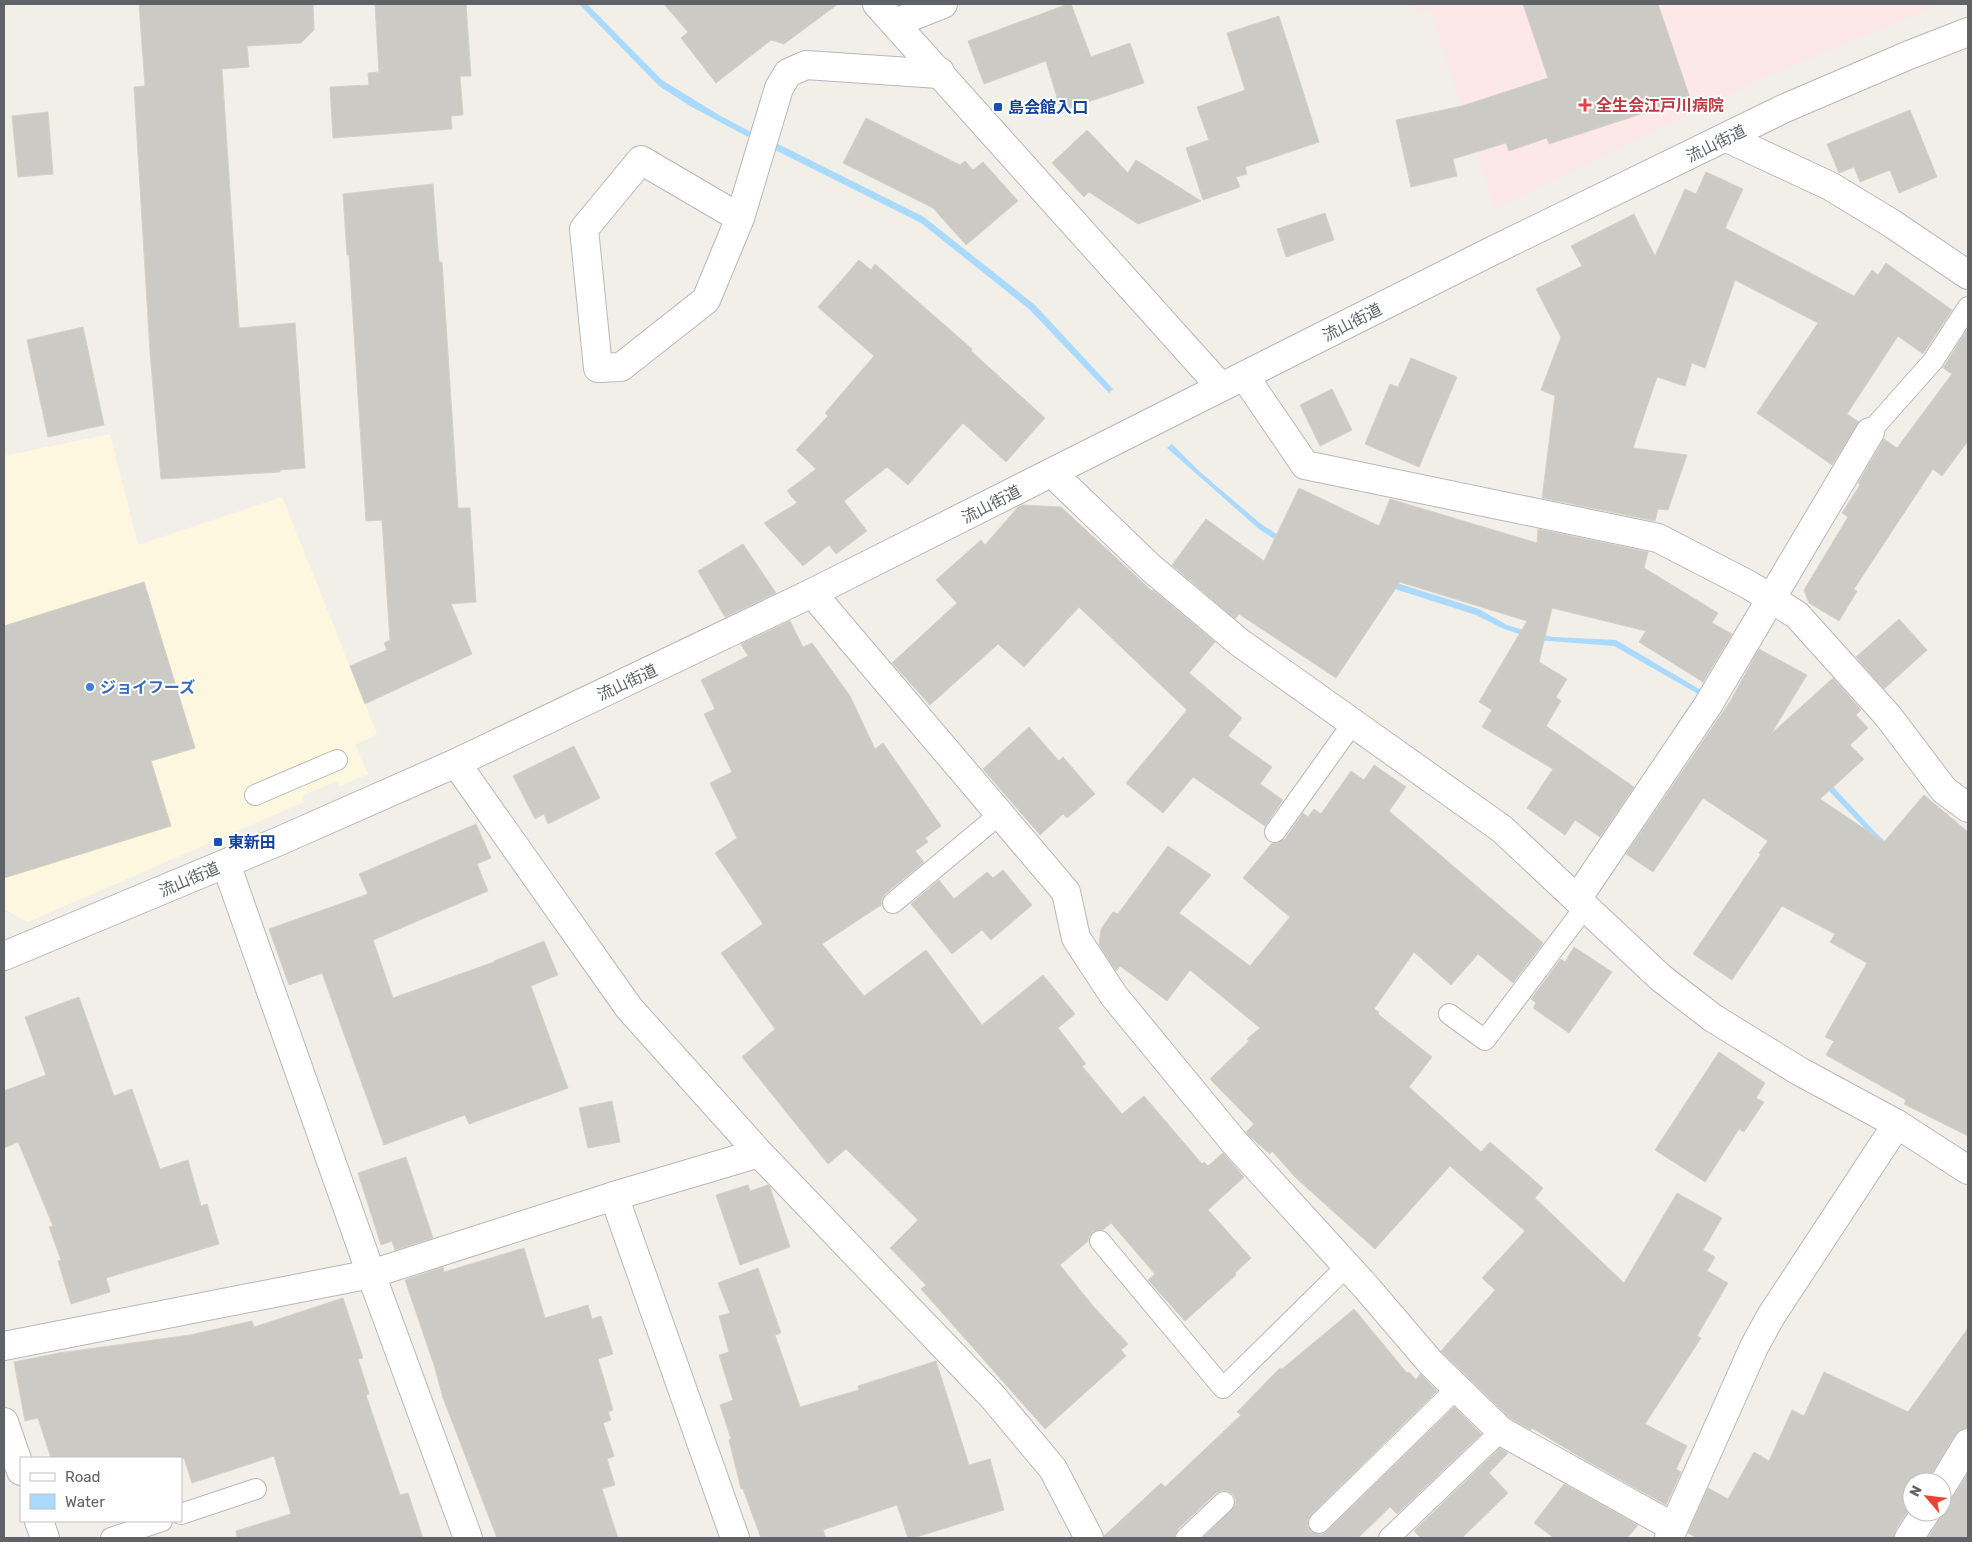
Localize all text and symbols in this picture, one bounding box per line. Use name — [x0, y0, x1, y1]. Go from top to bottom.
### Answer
place label: 全生会江戸川病院 — [1596, 96, 1724, 115]
place label: 島会館入口 — [1008, 98, 1088, 117]
marker: 全生会江戸川病院 — [1578, 98, 1592, 112]
marker: 島会館入口 — [992, 101, 1004, 113]
street label: 流山街道 — [1683, 121, 1749, 166]
street label: 流山街道 — [1319, 299, 1385, 345]
street label: 流山街道 — [958, 481, 1024, 527]
street label: 流山街道 — [594, 660, 660, 705]
place label: ジョイフーズ — [100, 678, 195, 697]
marker: ジョイフーズ — [84, 681, 96, 693]
place label: 東新田 — [228, 833, 276, 852]
marker: 東新田 — [212, 836, 224, 848]
street label: 流山街道 — [156, 858, 222, 901]
legend — [20, 1457, 182, 1522]
text: Road — [65, 1468, 101, 1486]
north arrow — [1902, 1472, 1952, 1522]
text: N — [1906, 1483, 1926, 1500]
text: Water — [65, 1493, 105, 1511]

